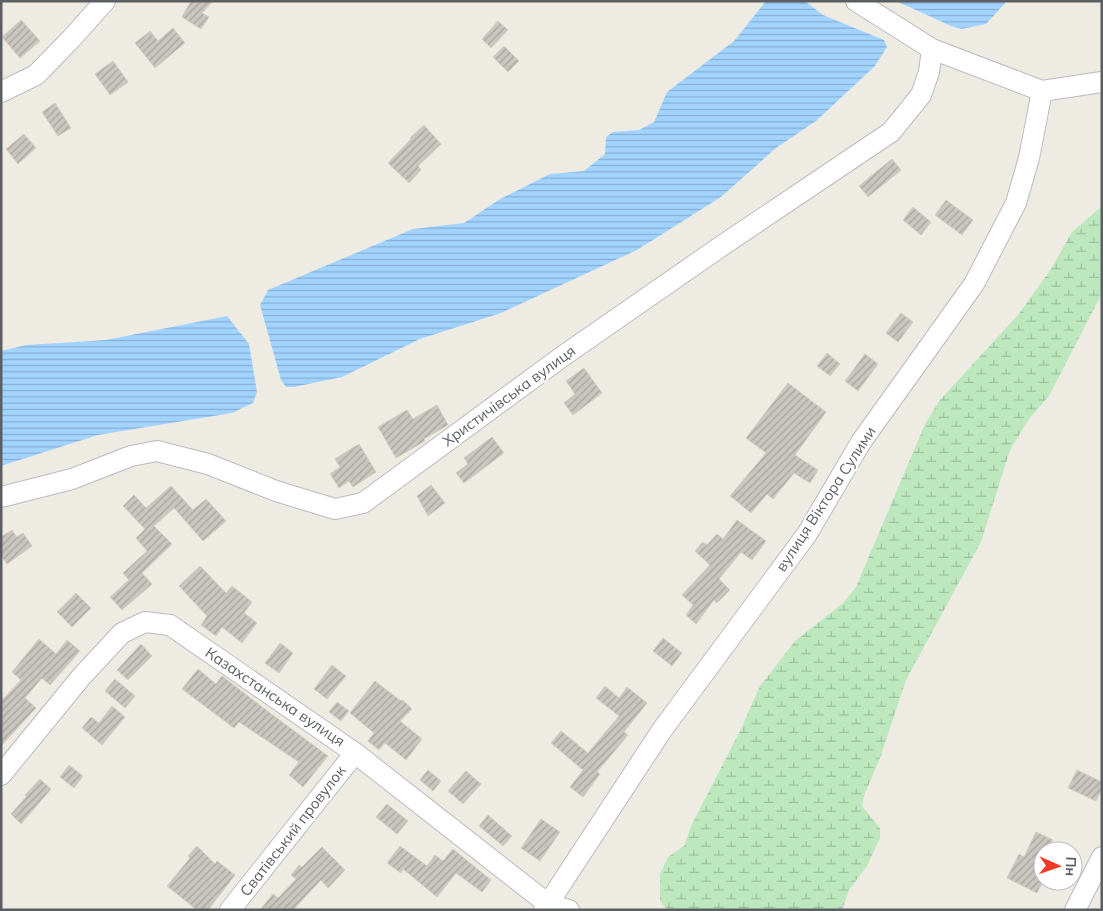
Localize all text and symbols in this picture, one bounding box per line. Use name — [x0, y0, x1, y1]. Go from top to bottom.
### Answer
street label: Христичівська вулиця — [438, 341, 579, 450]
street label: вулиця Віктора Сулими — [772, 423, 880, 575]
street label: Казахстанська вулиця — [202, 643, 349, 750]
street label: Сватівський провулок — [236, 761, 350, 900]
north arrow — [1033, 841, 1083, 891]
text: Пн — [1062, 856, 1080, 876]

